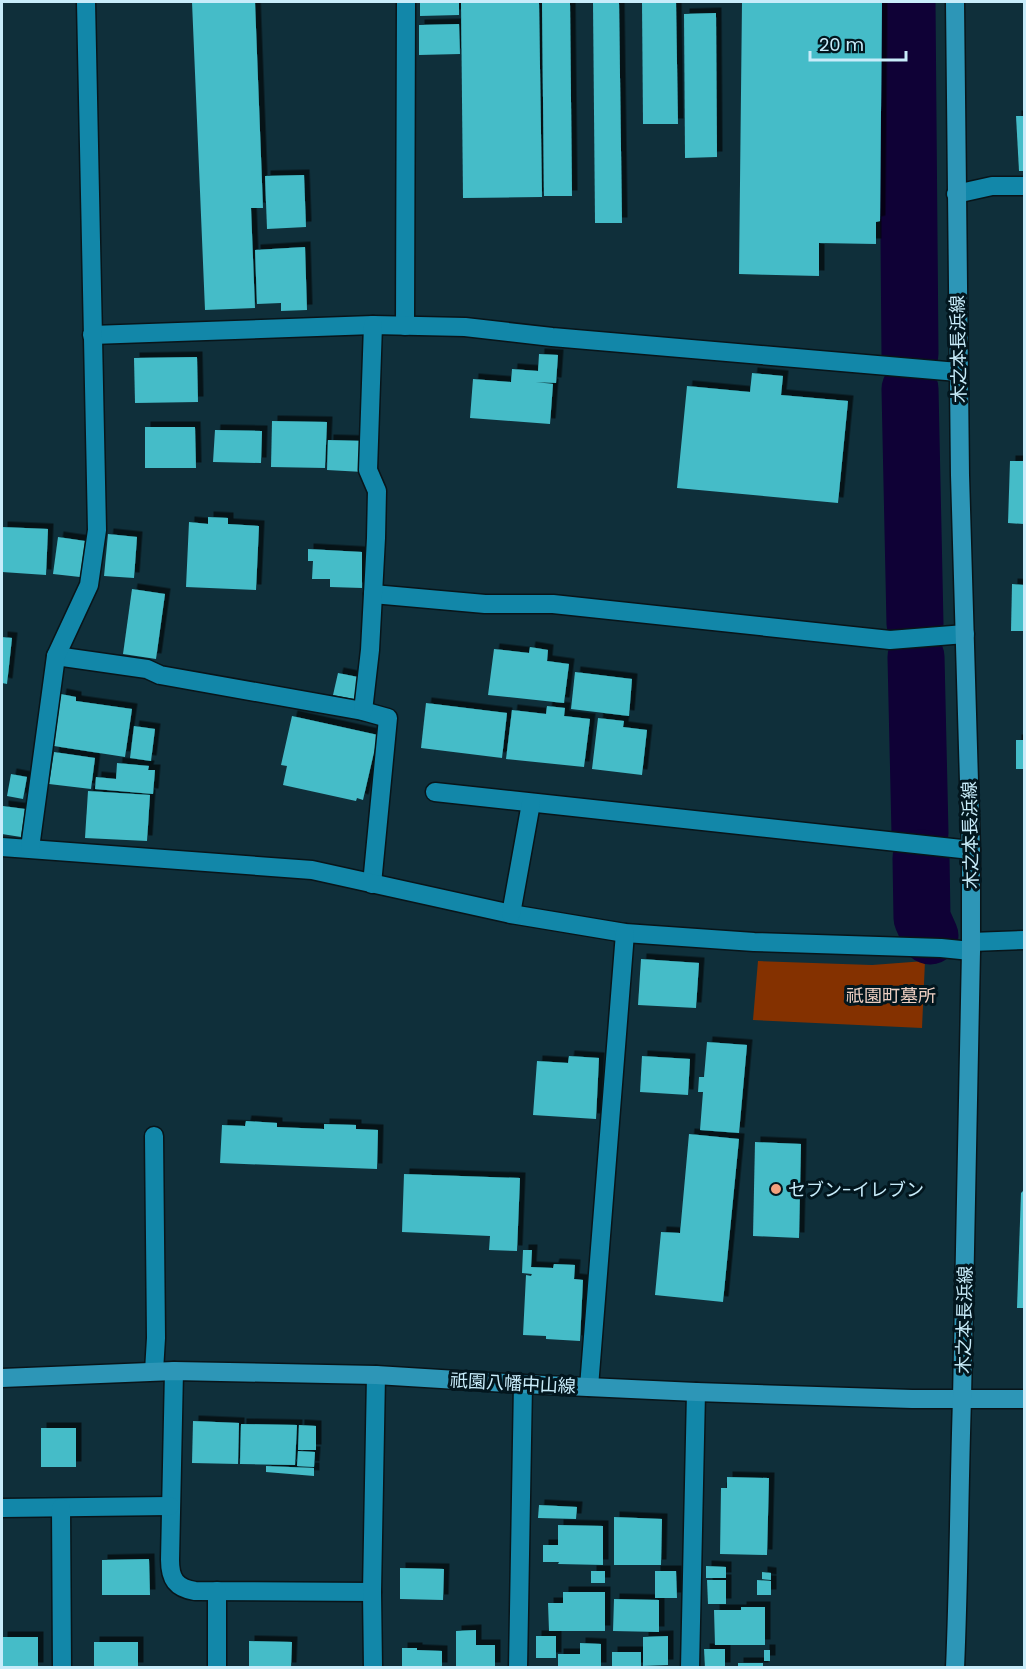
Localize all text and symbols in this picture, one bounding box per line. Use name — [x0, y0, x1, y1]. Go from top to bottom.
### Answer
scale bar — [810, 24, 906, 62]
text: 20 m — [819, 32, 864, 57]
street label: 木之本長浜線 — [945, 295, 971, 403]
street label: 木之本長浜線 — [957, 781, 983, 889]
park label: 祇園町墓所 — [846, 983, 936, 1008]
place label: セブン-イレブン — [788, 1177, 924, 1202]
marker: セブン-イレブン — [769, 1182, 783, 1196]
street label: 木之本長浜線 — [951, 1266, 977, 1374]
street label: 祇園八幡中山線 — [449, 1367, 577, 1399]

